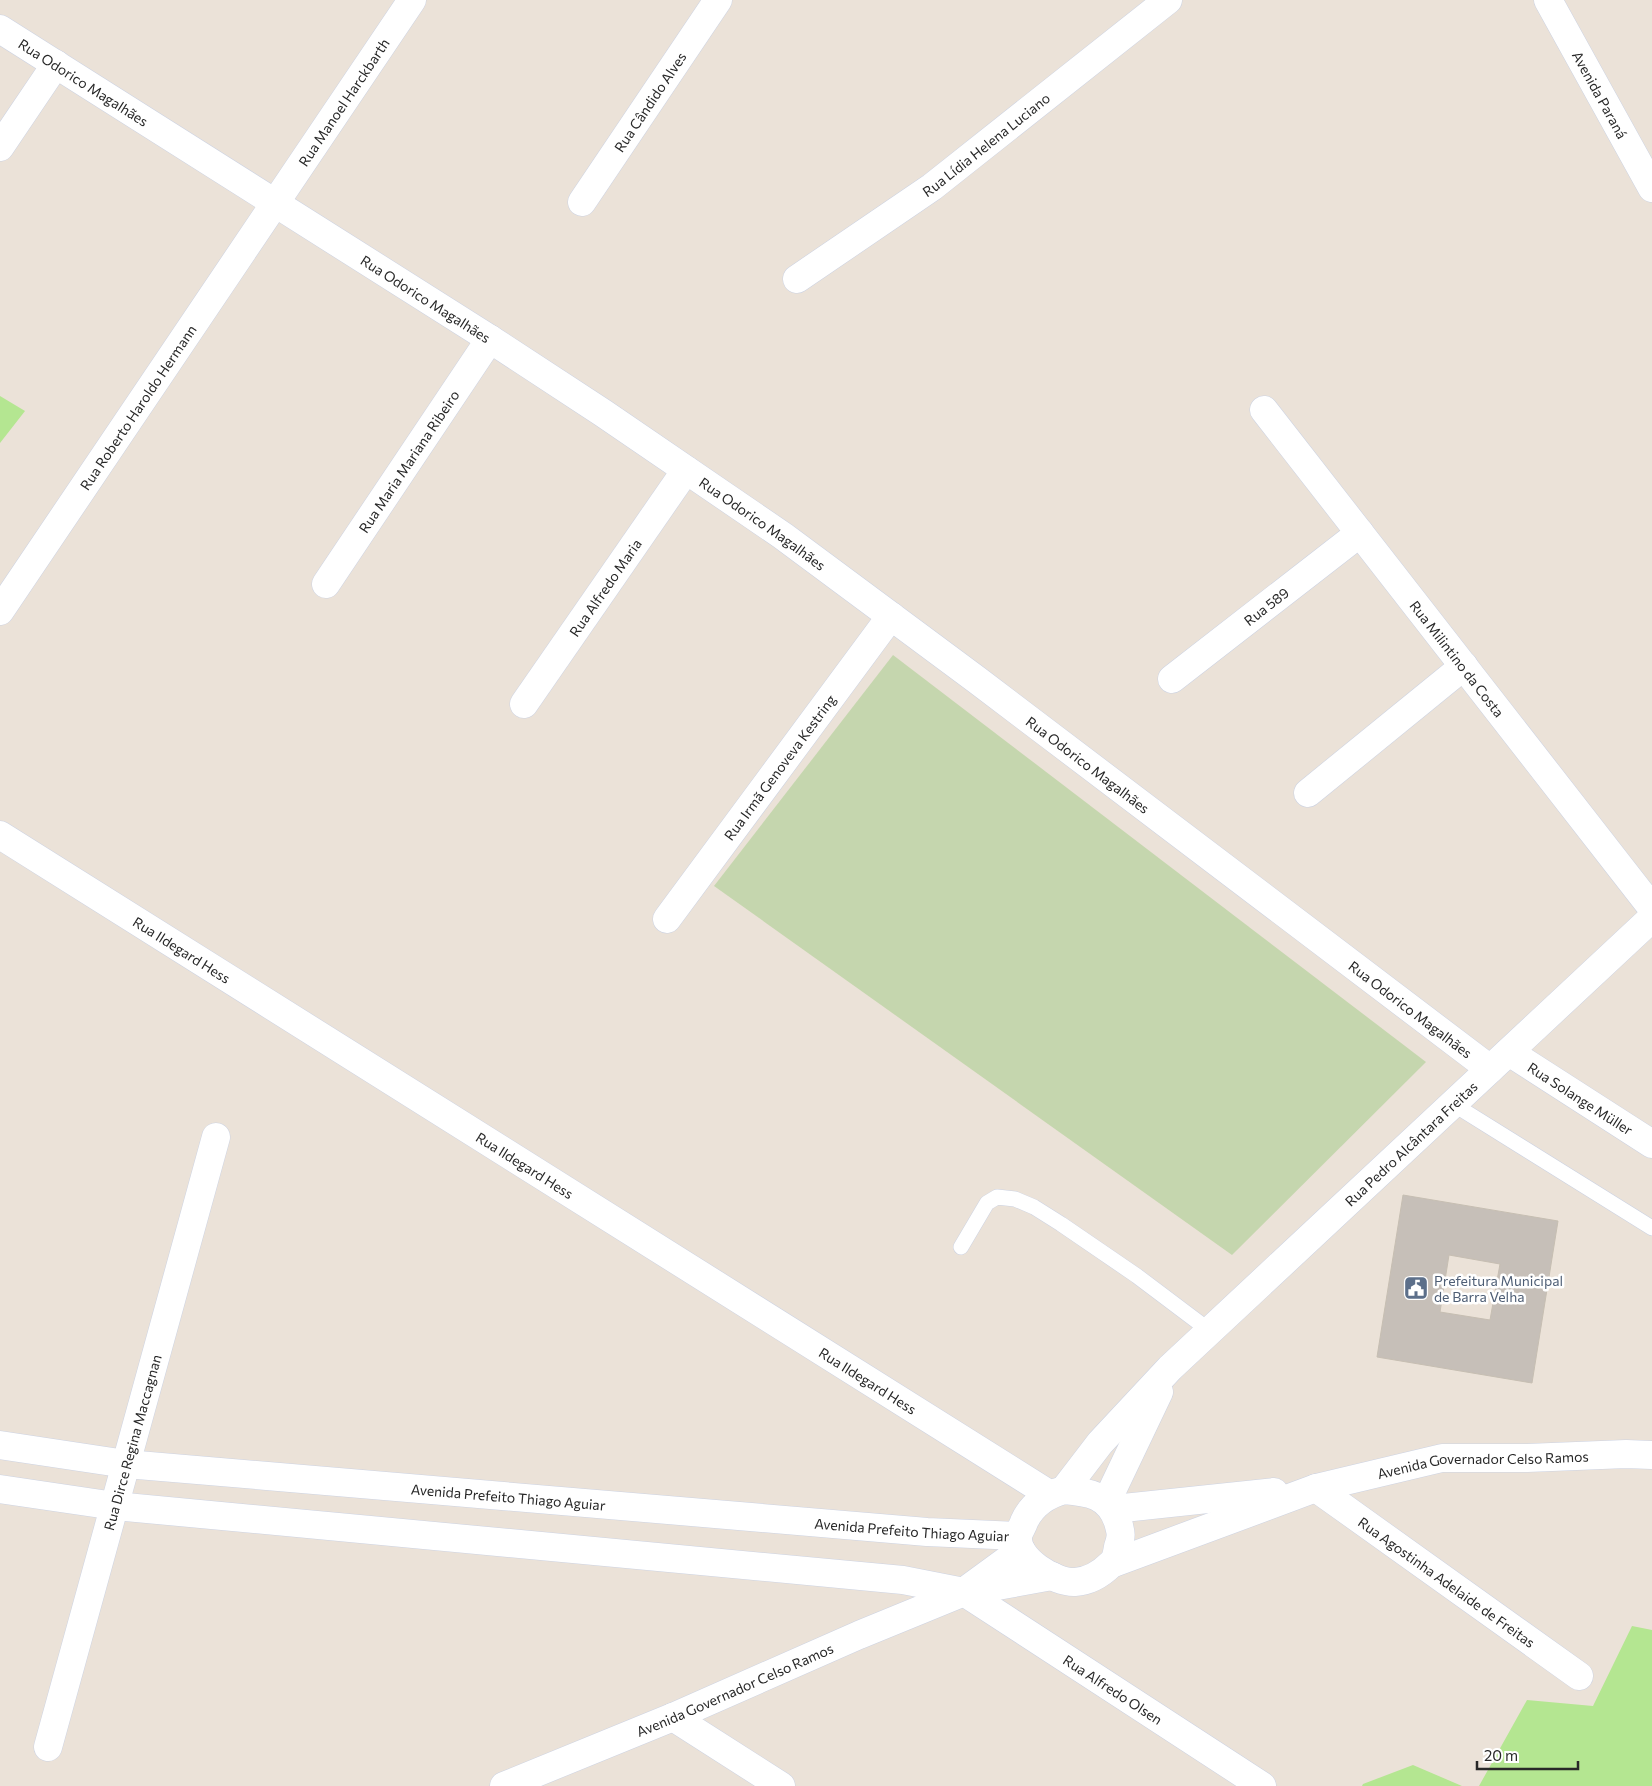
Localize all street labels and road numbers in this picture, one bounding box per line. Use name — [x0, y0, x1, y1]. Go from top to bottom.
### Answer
street label: Rua Odorico Magalhães — [16, 35, 152, 129]
street label: Rua Manoel Harckbarth — [294, 35, 392, 169]
street label: Rua Cândido Alves — [610, 48, 689, 155]
street label: Avenida Paraná — [1569, 48, 1631, 141]
street label: Rua Lídia Helena Luciano — [919, 89, 1053, 200]
street label: Rua Odorico Magalhães — [358, 251, 494, 346]
street label: Rua Roberto Haroldo Hermann — [76, 321, 199, 493]
street label: Rua Maria Mariana Ribeiro — [354, 386, 462, 536]
street label: Rua Odorico Magalhães — [696, 473, 829, 573]
street label: Rua Alfredo Maria — [565, 535, 645, 639]
street label: Rua 589 — [1240, 583, 1292, 629]
street label: Rua Milintino da Costa — [1407, 597, 1508, 720]
street label: Rua Irmã Genoveva Kestring — [720, 690, 839, 843]
street label: Rua Odorico Magalhães — [1023, 712, 1153, 816]
street label: Rua Ildegard Hess — [130, 912, 234, 986]
street label: Rua Odorico Magalhães — [1346, 957, 1476, 1061]
street label: Rua Solange Müller — [1525, 1058, 1637, 1138]
street label: Rua Pedro Alcântara Freitas — [1341, 1077, 1480, 1209]
street label: Rua Ildegard Hess — [473, 1128, 577, 1202]
street label: Rua Ildegard Hess — [816, 1343, 920, 1417]
street label: Rua Dirce Regina Maccagnan — [100, 1352, 164, 1532]
street label: Avenida Governador Celso Ramos — [1375, 1447, 1589, 1482]
street label: Avenida Prefeito Thiago Aguiar — [410, 1480, 607, 1513]
street label: Rua Agostinha Adelaide de Freitas — [1355, 1513, 1539, 1651]
street label: Avenida Prefeito Thiago Aguiar — [814, 1514, 1010, 1544]
street label: Avenida Governador Celso Ramos — [634, 1639, 836, 1740]
street label: Rua Alfredo Olsen — [1060, 1651, 1166, 1728]

